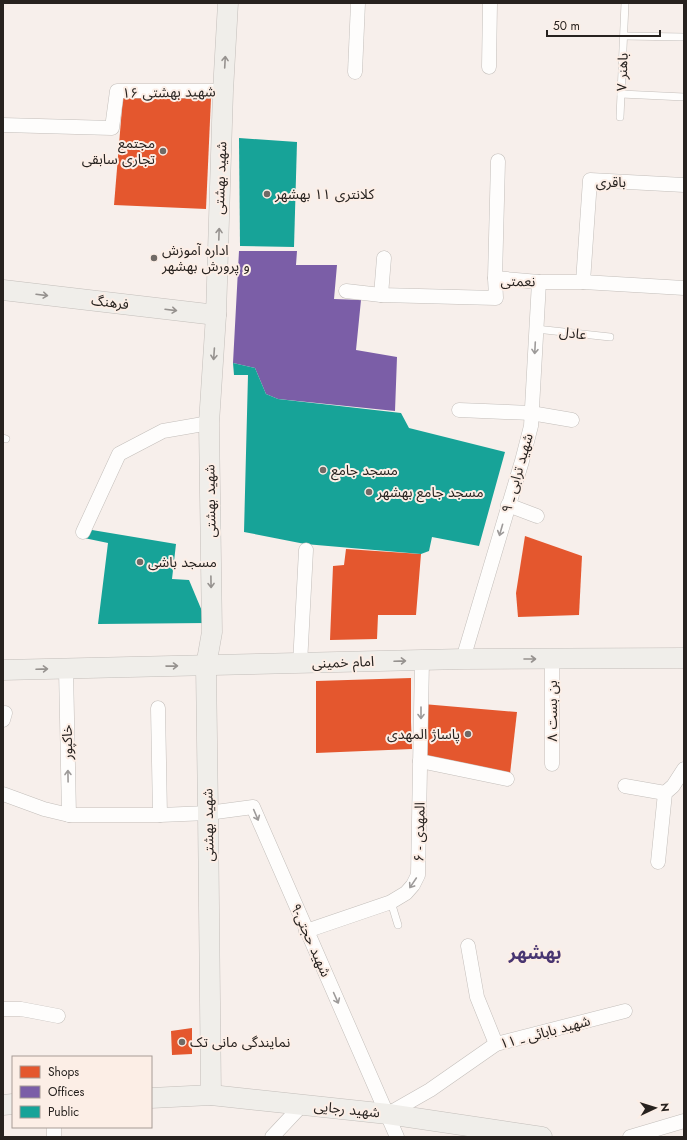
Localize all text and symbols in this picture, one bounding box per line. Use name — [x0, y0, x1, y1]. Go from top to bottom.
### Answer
scale bar — [547, 12, 660, 38]
text: 50 m — [553, 17, 580, 35]
street label: باهنر ۷ — [611, 52, 633, 92]
one-way arrow — [221, 56, 228, 69]
street label: شهید بهشتی ۱۶ — [122, 81, 216, 103]
place label: مجتمع تجاری سابقی — [82, 133, 155, 169]
street label: شهید بهشتی — [209, 141, 231, 215]
marker: مجتمع تجاری سابقی — [158, 146, 168, 156]
street label: باقری — [596, 172, 626, 192]
place label: کلانتری ۱۱ بهشهر — [274, 184, 374, 204]
marker: کلانتری ۱۱ بهشهر — [262, 189, 272, 199]
one-way arrow — [215, 228, 222, 241]
place label: اداره آموزش و پرورش بهشهر — [161, 240, 250, 276]
marker: اداره آموزش و پرورش بهشهر — [149, 253, 159, 263]
street label: نعمتی — [500, 271, 536, 291]
street label: فرهنگ — [90, 290, 130, 314]
one-way arrow — [35, 291, 48, 298]
one-way arrow — [164, 306, 177, 313]
street label: عادل — [558, 321, 588, 345]
one-way arrow — [532, 342, 539, 355]
one-way arrow — [210, 347, 217, 360]
street label: شهید ترابی ـ ۹ — [496, 431, 538, 515]
place label: مسجد جامع — [331, 460, 398, 481]
street label: شهید بهشتی — [199, 464, 221, 538]
marker: مسجد جامع — [318, 465, 328, 475]
place label: مسجد جامع بهشهر — [376, 482, 484, 503]
marker: مسجد جامع بهشهر — [364, 487, 374, 497]
one-way arrow — [497, 524, 504, 537]
place label: مسجد باشی — [148, 552, 217, 572]
marker: مسجد باشی — [135, 557, 145, 567]
one-way arrow — [207, 575, 215, 588]
street label: امام خمینی — [311, 651, 375, 674]
one-way arrow — [523, 655, 536, 663]
one-way arrow — [393, 657, 406, 665]
one-way arrow — [165, 663, 178, 670]
one-way arrow — [35, 666, 48, 673]
street label: بن بست ۸ — [542, 680, 562, 742]
one-way arrow — [417, 706, 425, 719]
street label: خاکپور — [57, 724, 77, 761]
place label: پاساژ المهدی — [387, 724, 460, 744]
marker: پاساژ المهدی — [463, 729, 473, 739]
one-way arrow — [64, 770, 72, 783]
street label: شهید بهشتی — [197, 788, 219, 862]
street label: المهدی - ۶ — [408, 802, 430, 862]
one-way arrow — [253, 808, 260, 820]
one-way arrow — [409, 878, 417, 889]
street label: شهید حجتی-۹ — [286, 900, 336, 980]
district label: بهشهر — [508, 940, 561, 966]
one-way arrow — [333, 992, 341, 1004]
street label: شهید بابائی ـ ۱۱ — [498, 1010, 592, 1054]
place label: نمایندگی مانی تک — [190, 1032, 290, 1052]
marker: نمایندگی مانی تک — [177, 1037, 187, 1047]
legend — [12, 1056, 152, 1128]
text: Shops — [48, 1063, 79, 1081]
text: Offices — [48, 1083, 84, 1101]
north arrow — [635, 1088, 675, 1128]
street label: شهید رجایی — [313, 1096, 381, 1122]
text: N — [657, 1102, 673, 1112]
text: Public — [48, 1103, 79, 1121]

